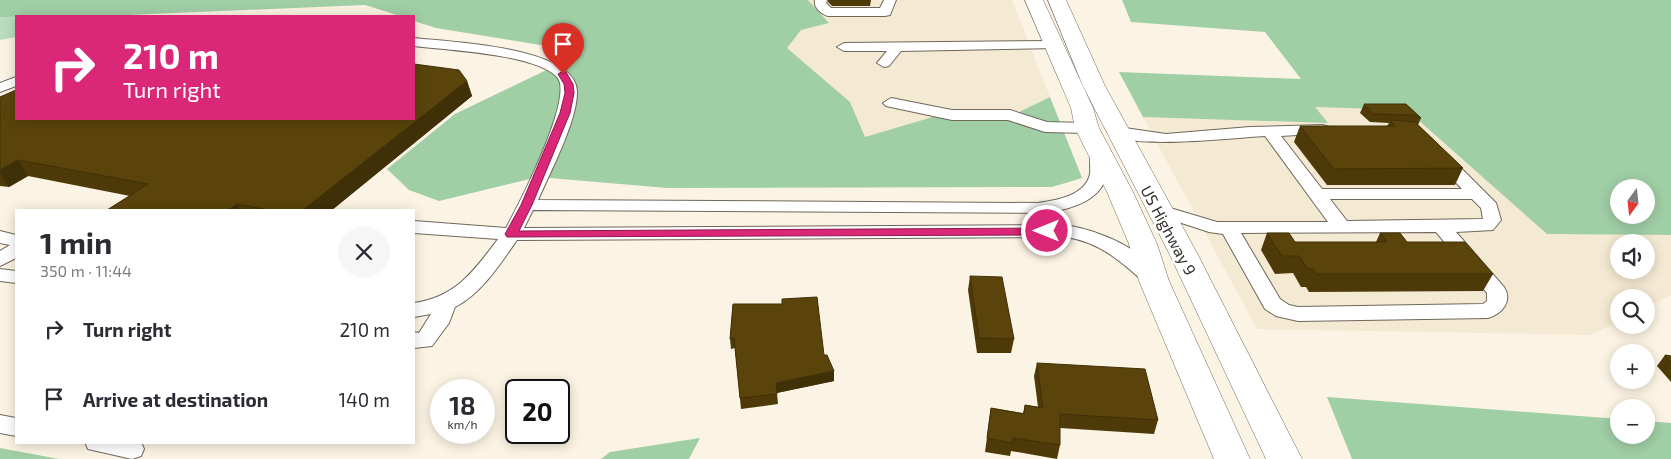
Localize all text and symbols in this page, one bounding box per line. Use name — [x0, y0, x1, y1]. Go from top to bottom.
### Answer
pin — [542, 23, 584, 74]
icon: arrive — [549, 30, 577, 58]
text: 210 m — [123, 34, 219, 76]
icon: right — [40, 35, 105, 100]
text: Turn right — [123, 76, 221, 102]
north arrow — [1610, 179, 1655, 224]
map controls — [1610, 179, 1655, 444]
street label: US Highway 9 — [1137, 182, 1201, 278]
position arrow — [1020, 204, 1072, 256]
text: 1 min — [40, 224, 112, 260]
button: close — [338, 226, 390, 278]
button: sound — [1610, 234, 1655, 279]
text: 350 m · 11:44 — [40, 261, 132, 280]
button: search — [1610, 289, 1655, 334]
icon: right — [40, 315, 68, 343]
text: Turn right — [83, 318, 171, 341]
text: 210 m — [339, 318, 390, 341]
button: + — [1610, 344, 1655, 389]
speed limit sign: 20 — [505, 379, 570, 444]
icon: arrive — [40, 385, 68, 413]
text: Arrive at destination — [83, 388, 268, 411]
text: 140 m — [338, 388, 390, 411]
text: 18 — [449, 390, 476, 420]
button: − — [1610, 399, 1655, 444]
text: km/h — [448, 417, 477, 431]

